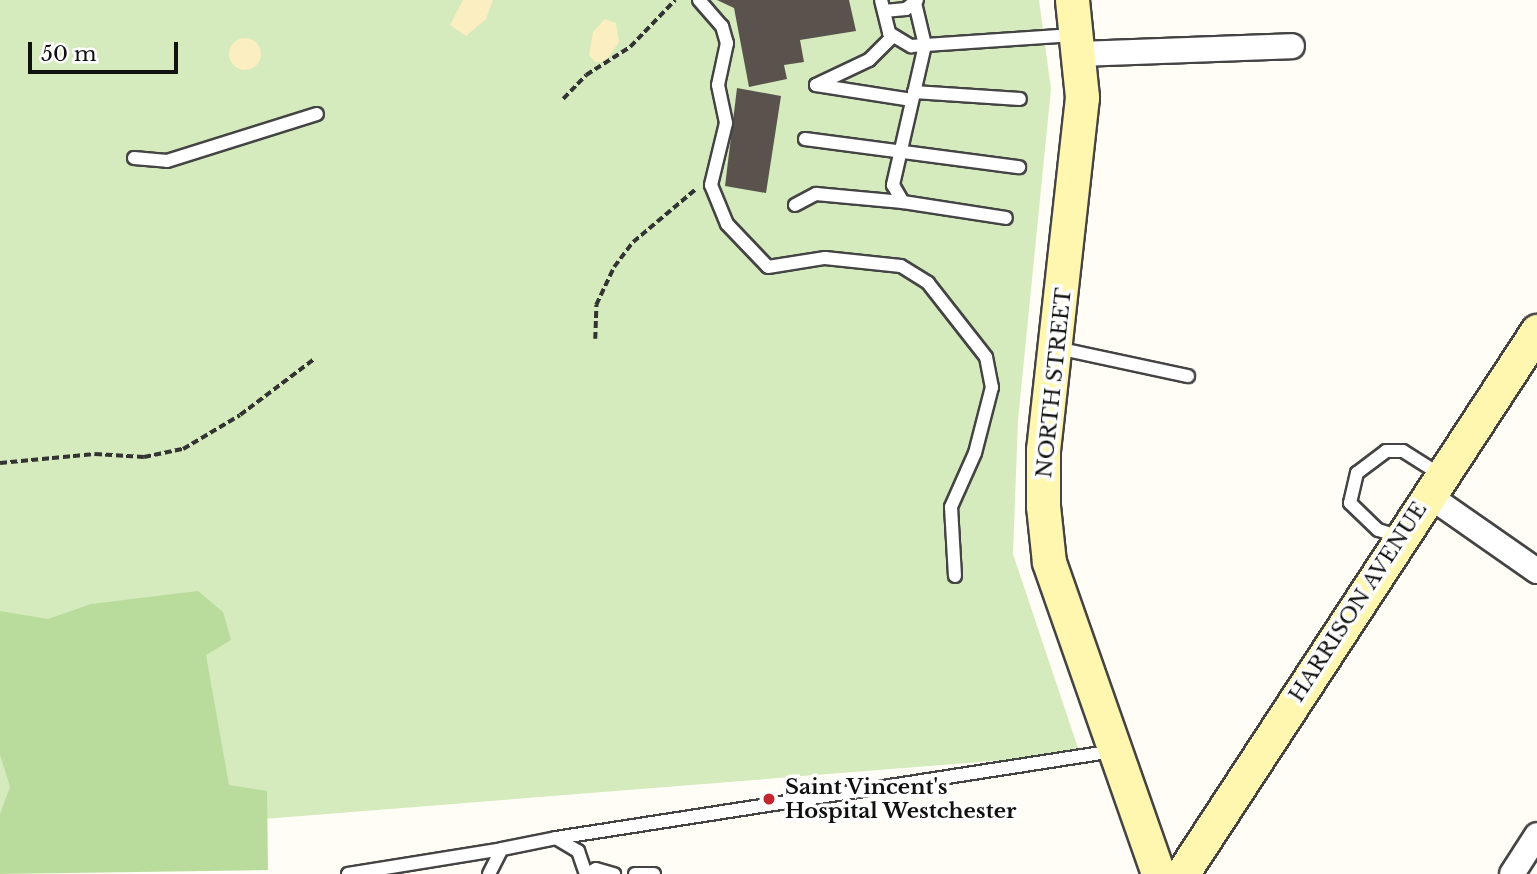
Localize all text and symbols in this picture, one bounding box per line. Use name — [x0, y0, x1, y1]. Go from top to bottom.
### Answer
scale bar — [32, 28, 182, 72]
text: 50 m — [41, 41, 96, 67]
street label: NORTH STREET — [1031, 287, 1077, 479]
street label: HARRISON AVENUE — [1284, 497, 1432, 707]
place label: Saint Vincent's Hospital Westchester — [785, 774, 1017, 824]
marker: Saint Vincent's Hospital Westchester — [759, 789, 779, 809]

